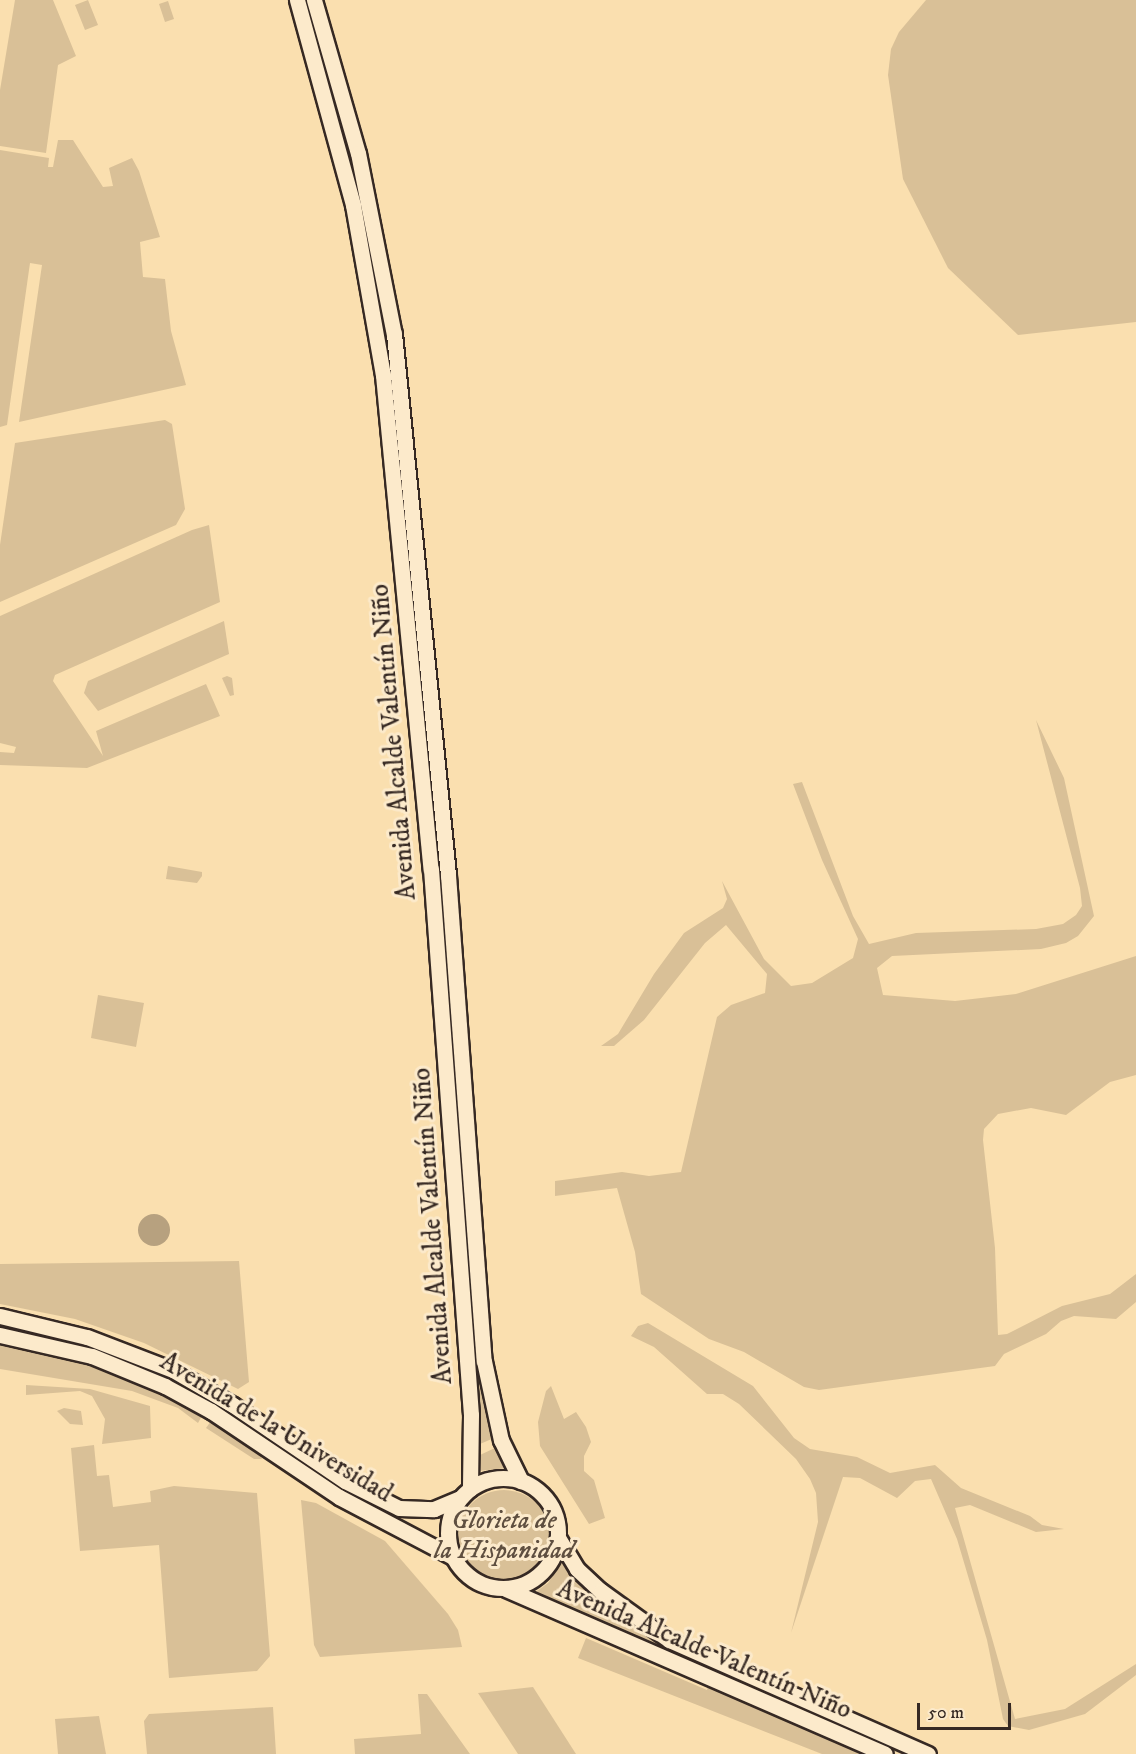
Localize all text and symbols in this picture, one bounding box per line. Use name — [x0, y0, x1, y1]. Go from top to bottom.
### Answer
street label: Avenida Alcalde Valentín Niño — [365, 583, 423, 901]
street label: Avenida Alcalde Valentín Niño — [406, 1067, 460, 1385]
street label: Avenida de la Universidad — [154, 1346, 398, 1510]
park label: Glorieta de la Hispanidad — [434, 1505, 574, 1566]
street label: Avenida Alcalde Valentín Niño — [552, 1574, 856, 1726]
scale bar — [920, 1691, 1014, 1729]
text: 50 m — [928, 1702, 964, 1724]

